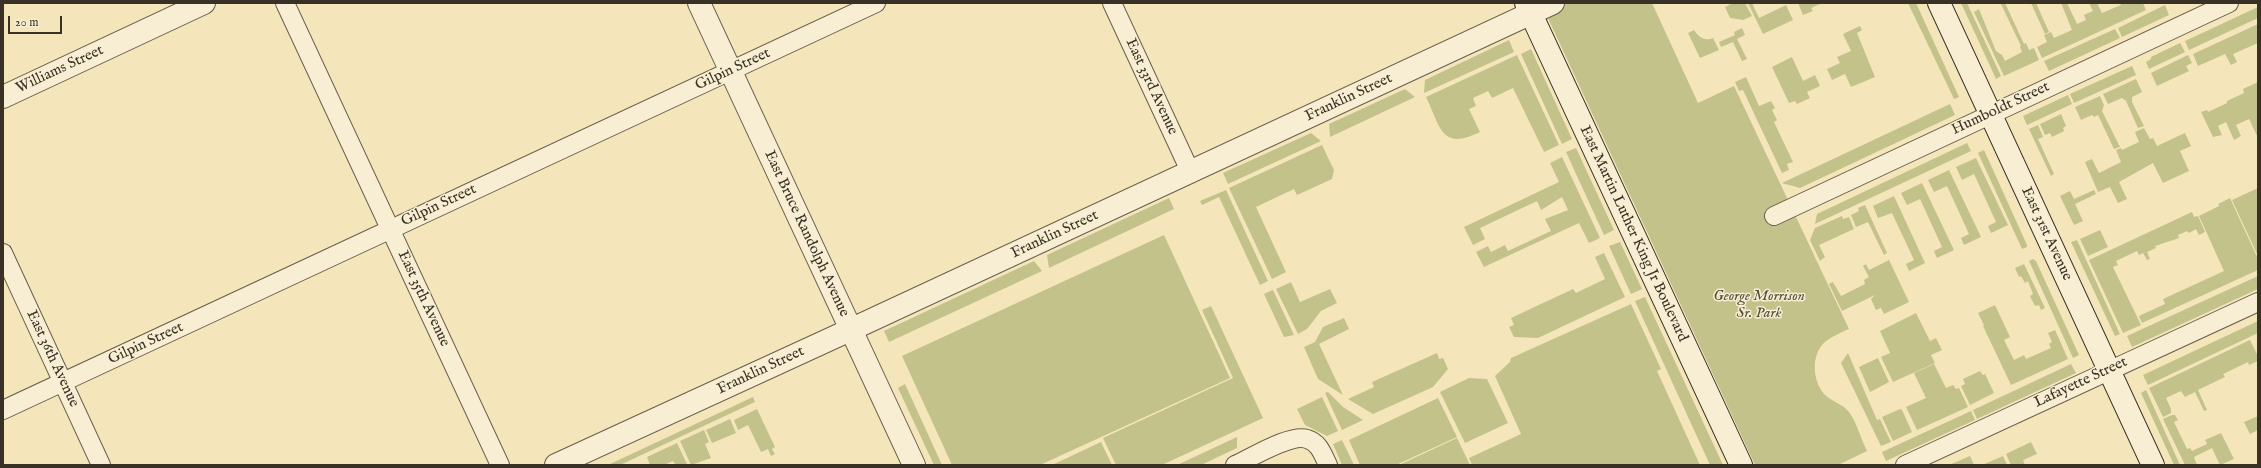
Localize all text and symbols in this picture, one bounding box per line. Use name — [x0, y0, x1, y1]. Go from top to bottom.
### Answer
scale bar — [10, 8, 64, 34]
text: 20 m — [15, 15, 38, 30]
street label: East 33rd Avenue — [1121, 36, 1181, 138]
street label: Williams Street — [13, 42, 107, 98]
street label: Gilpin Street — [693, 45, 773, 95]
street label: Franklin Street — [1303, 70, 1395, 126]
street label: Humboldt Street — [1949, 78, 2053, 140]
street label: East Martin Luther King Jr Boulevard — [1575, 123, 1691, 345]
street label: East Bruce Randolph Avenue — [759, 148, 853, 320]
street label: Gilpin Street — [399, 181, 479, 231]
street label: East 31st Avenue — [2016, 184, 2076, 284]
street label: Franklin Street — [1009, 207, 1101, 263]
street label: East 35th Avenue — [393, 248, 453, 350]
park label: George Morrison Sr. Park — [1713, 288, 1805, 323]
street label: East 36th Avenue — [22, 308, 82, 410]
street label: Gilpin Street — [106, 319, 186, 369]
street label: Franklin Street — [715, 343, 807, 399]
street label: Lafayette Street — [2032, 354, 2130, 412]

